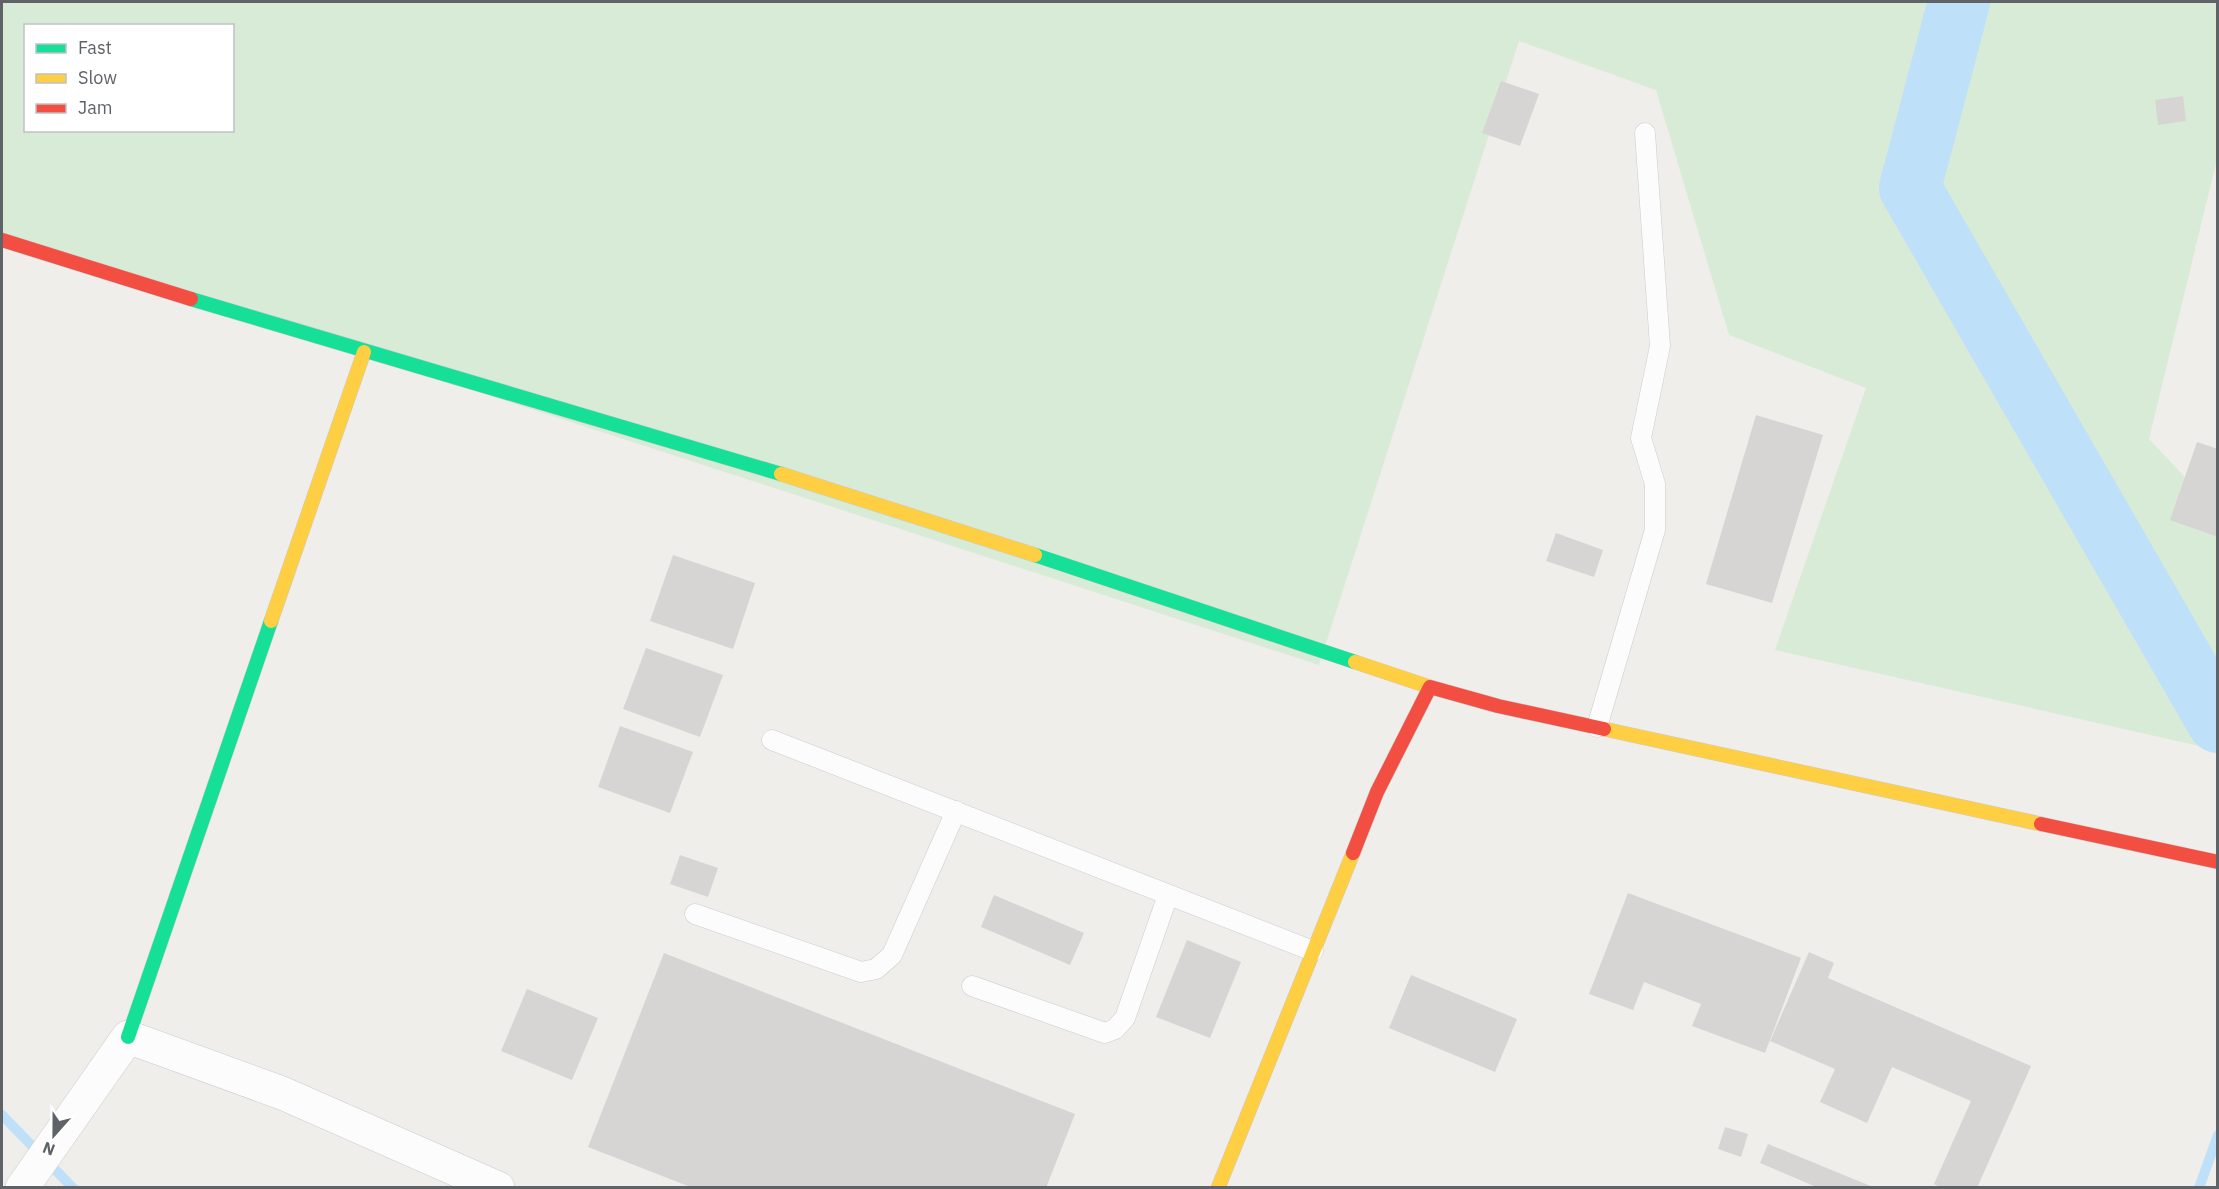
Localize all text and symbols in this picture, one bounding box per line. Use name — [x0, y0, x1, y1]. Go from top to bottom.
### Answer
legend — [24, 24, 234, 132]
text: Fast — [78, 36, 112, 59]
text: Slow — [78, 66, 117, 89]
text: Jam — [78, 96, 113, 119]
north arrow — [24, 1105, 84, 1165]
text: N — [40, 1138, 58, 1160]

